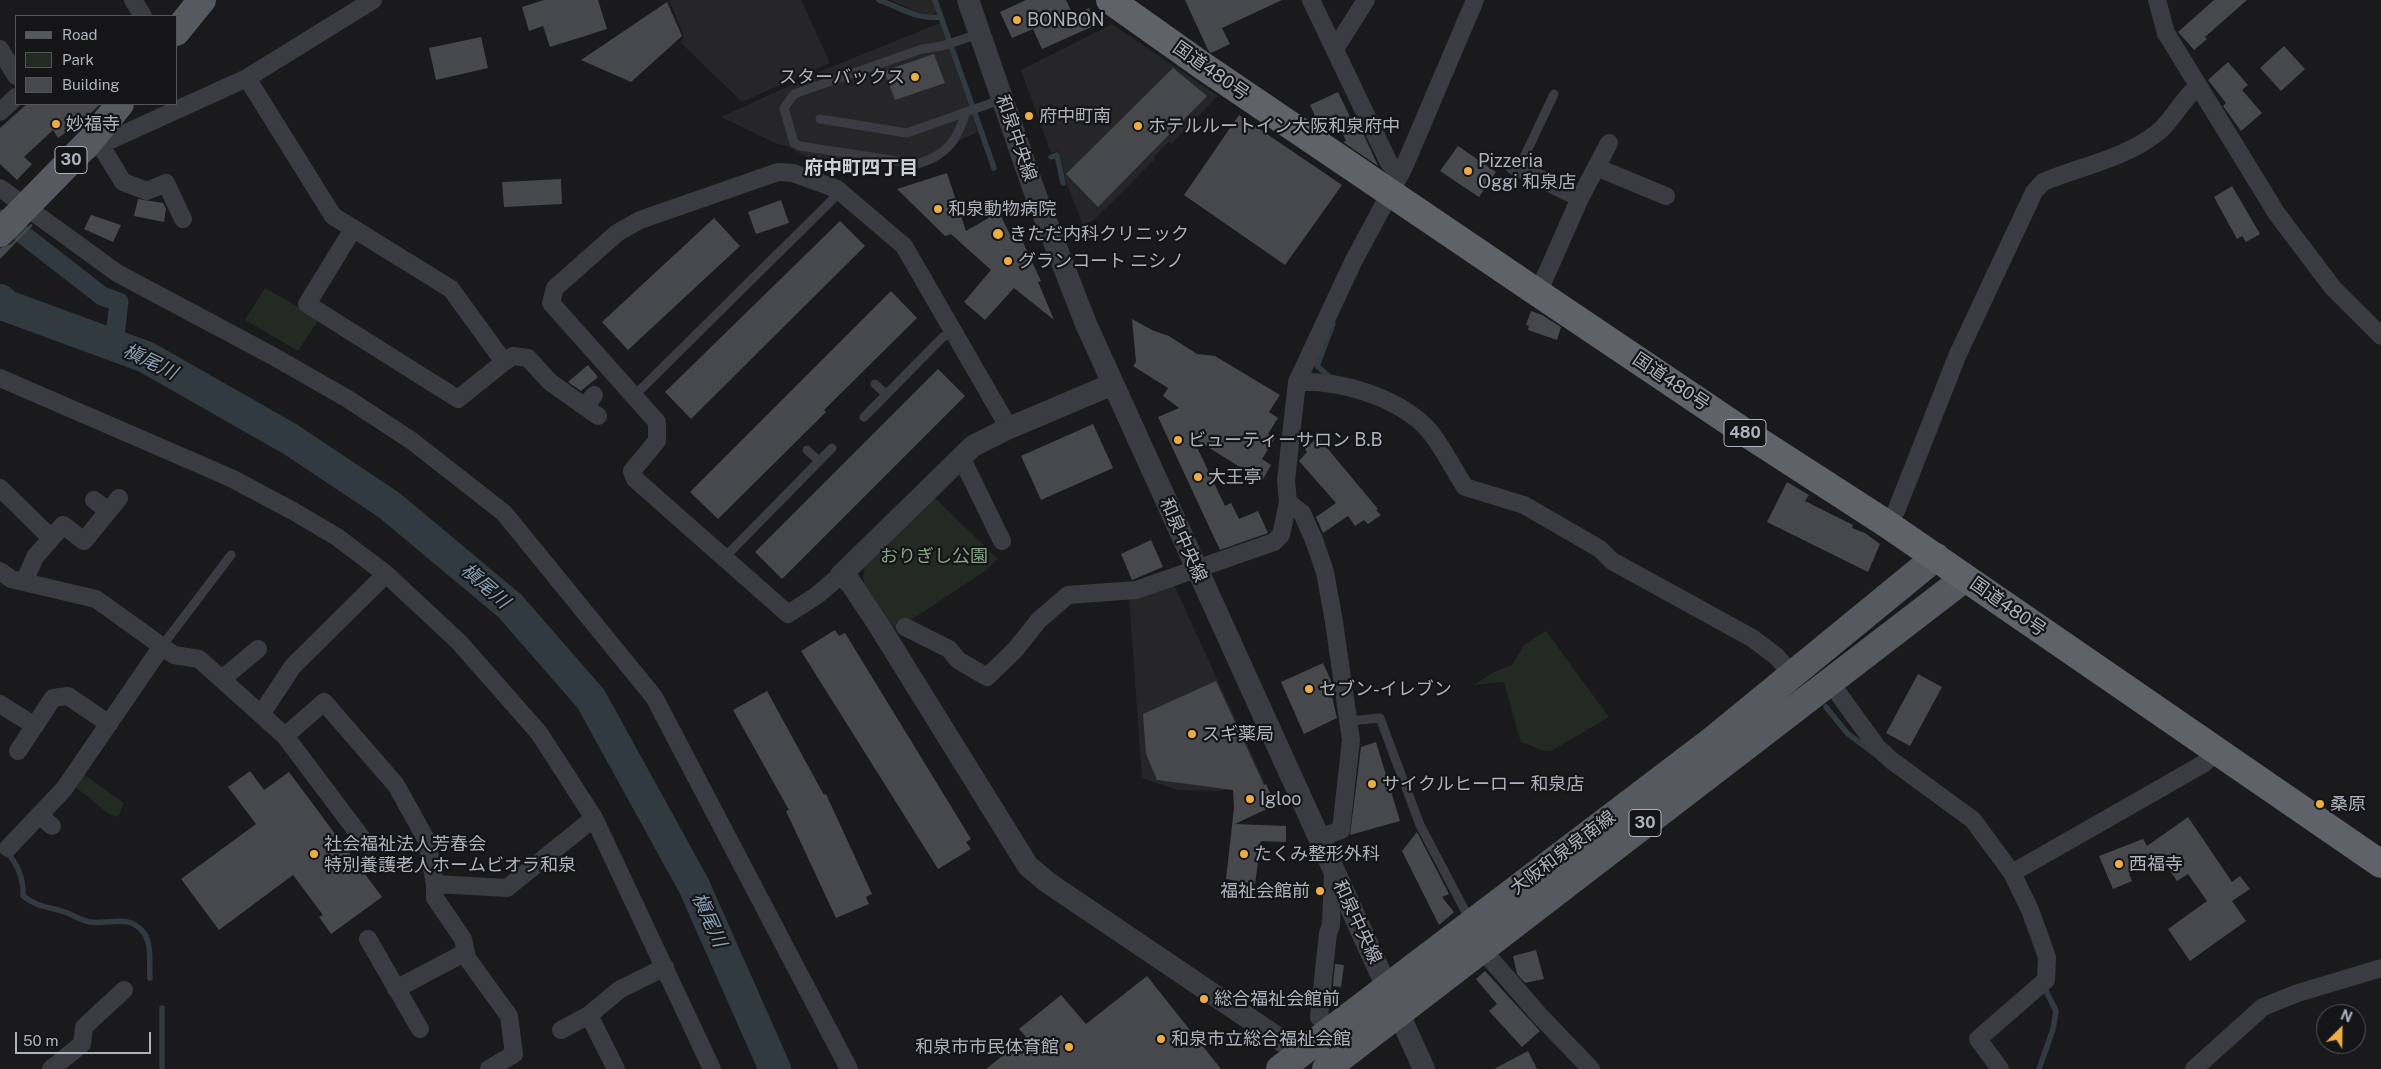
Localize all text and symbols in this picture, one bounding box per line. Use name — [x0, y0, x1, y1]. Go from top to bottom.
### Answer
place label: BONBON — [1027, 9, 1105, 31]
marker: BONBON — [1011, 14, 1023, 26]
legend — [15, 15, 178, 105]
text: Road — [62, 26, 98, 43]
street label: 国道480号 — [1169, 37, 1253, 105]
text: Park — [62, 51, 94, 68]
place label: スターバックス — [779, 66, 905, 88]
marker: スターバックス — [909, 71, 921, 83]
text: Building — [62, 76, 120, 93]
street label: 和泉中央線 — [991, 92, 1041, 184]
place label: 府中町南 — [1039, 105, 1111, 127]
marker: 府中町南 — [1023, 110, 1035, 122]
place label: 妙福寺 — [66, 113, 120, 135]
place label: ホテルルートイン大阪和泉府中 — [1148, 115, 1400, 137]
marker: 妙福寺 — [50, 118, 62, 130]
marker: ホテルルートイン大阪和泉府中 — [1132, 120, 1144, 132]
road number: 30 — [55, 146, 87, 174]
place label: Pizzeria Oggi 和泉店 — [1478, 150, 1576, 192]
district label: 府中町四丁目 — [804, 157, 918, 179]
marker: Pizzeria Oggi 和泉店 — [1462, 165, 1474, 177]
place label: 和泉動物病院 — [948, 198, 1056, 220]
marker: 和泉動物病院 — [932, 203, 944, 215]
place label: きただ内科クリニック — [1009, 223, 1189, 245]
marker: きただ内科クリニック — [991, 227, 1005, 241]
place label: グランコート ニシノ — [1018, 250, 1184, 272]
marker: グランコート ニシノ — [1002, 255, 1014, 267]
water label: 槇尾川 — [119, 339, 181, 385]
street label: 国道480号 — [1629, 348, 1713, 416]
road number: 480 — [1724, 419, 1766, 446]
place label: ビューティーサロン B.B — [1188, 429, 1383, 451]
marker: ビューティーサロン B.B — [1172, 434, 1184, 446]
place label: 大王亭 — [1208, 466, 1262, 488]
marker: 大王亭 — [1192, 471, 1204, 483]
street label: 和泉中央線 — [1155, 494, 1211, 586]
park label: おりぎし公園 — [880, 545, 988, 567]
water label: 槇尾川 — [456, 559, 514, 613]
street label: 国道480号 — [1966, 573, 2050, 641]
place label: セブン-イレブン — [1319, 678, 1452, 700]
marker: セブン-イレブン — [1303, 683, 1315, 695]
place label: スギ薬局 — [1202, 723, 1274, 745]
marker: スギ薬局 — [1186, 728, 1198, 740]
place label: サイクルヒーロー 和泉店 — [1382, 773, 1584, 795]
marker: サイクルヒーロー 和泉店 — [1366, 778, 1378, 790]
place label: Igloo — [1260, 788, 1302, 810]
marker: Igloo — [1244, 793, 1256, 805]
place label: 桑原 — [2330, 793, 2366, 815]
marker: 桑原 — [2314, 798, 2326, 810]
street label: 大阪和泉泉南線 — [1506, 806, 1620, 900]
road number: 30 — [1629, 810, 1661, 836]
place label: 社会福祉法人芳春会 特別養護老人ホームビオラ和泉 — [324, 833, 576, 876]
place label: たくみ整形外科 — [1254, 843, 1380, 865]
marker: 社会福祉法人芳春会 特別養護老人ホームビオラ和泉 — [308, 848, 320, 860]
marker: たくみ整形外科 — [1238, 848, 1250, 860]
place label: 西福寺 — [2129, 853, 2183, 875]
marker: 西福寺 — [2113, 858, 2125, 870]
street label: 和泉中央線 — [1328, 877, 1386, 967]
place label: 福祉会館前 — [1220, 880, 1310, 902]
marker: 福祉会館前 — [1314, 885, 1326, 897]
water label: 槇尾川 — [687, 889, 731, 951]
place label: 総合福祉会館前 — [1214, 988, 1340, 1010]
marker: 総合福祉会館前 — [1198, 993, 1210, 1005]
north arrow — [2316, 1004, 2366, 1054]
text: N — [2338, 1007, 2355, 1026]
scale bar — [18, 1022, 154, 1054]
place label: 和泉市立総合福祉会館 — [1171, 1028, 1351, 1050]
text: 50 m — [23, 1032, 58, 1049]
marker: 和泉市立総合福祉会館 — [1155, 1033, 1167, 1045]
place label: 和泉市市民体育館 — [915, 1036, 1059, 1058]
marker: 和泉市市民体育館 — [1063, 1041, 1075, 1053]

